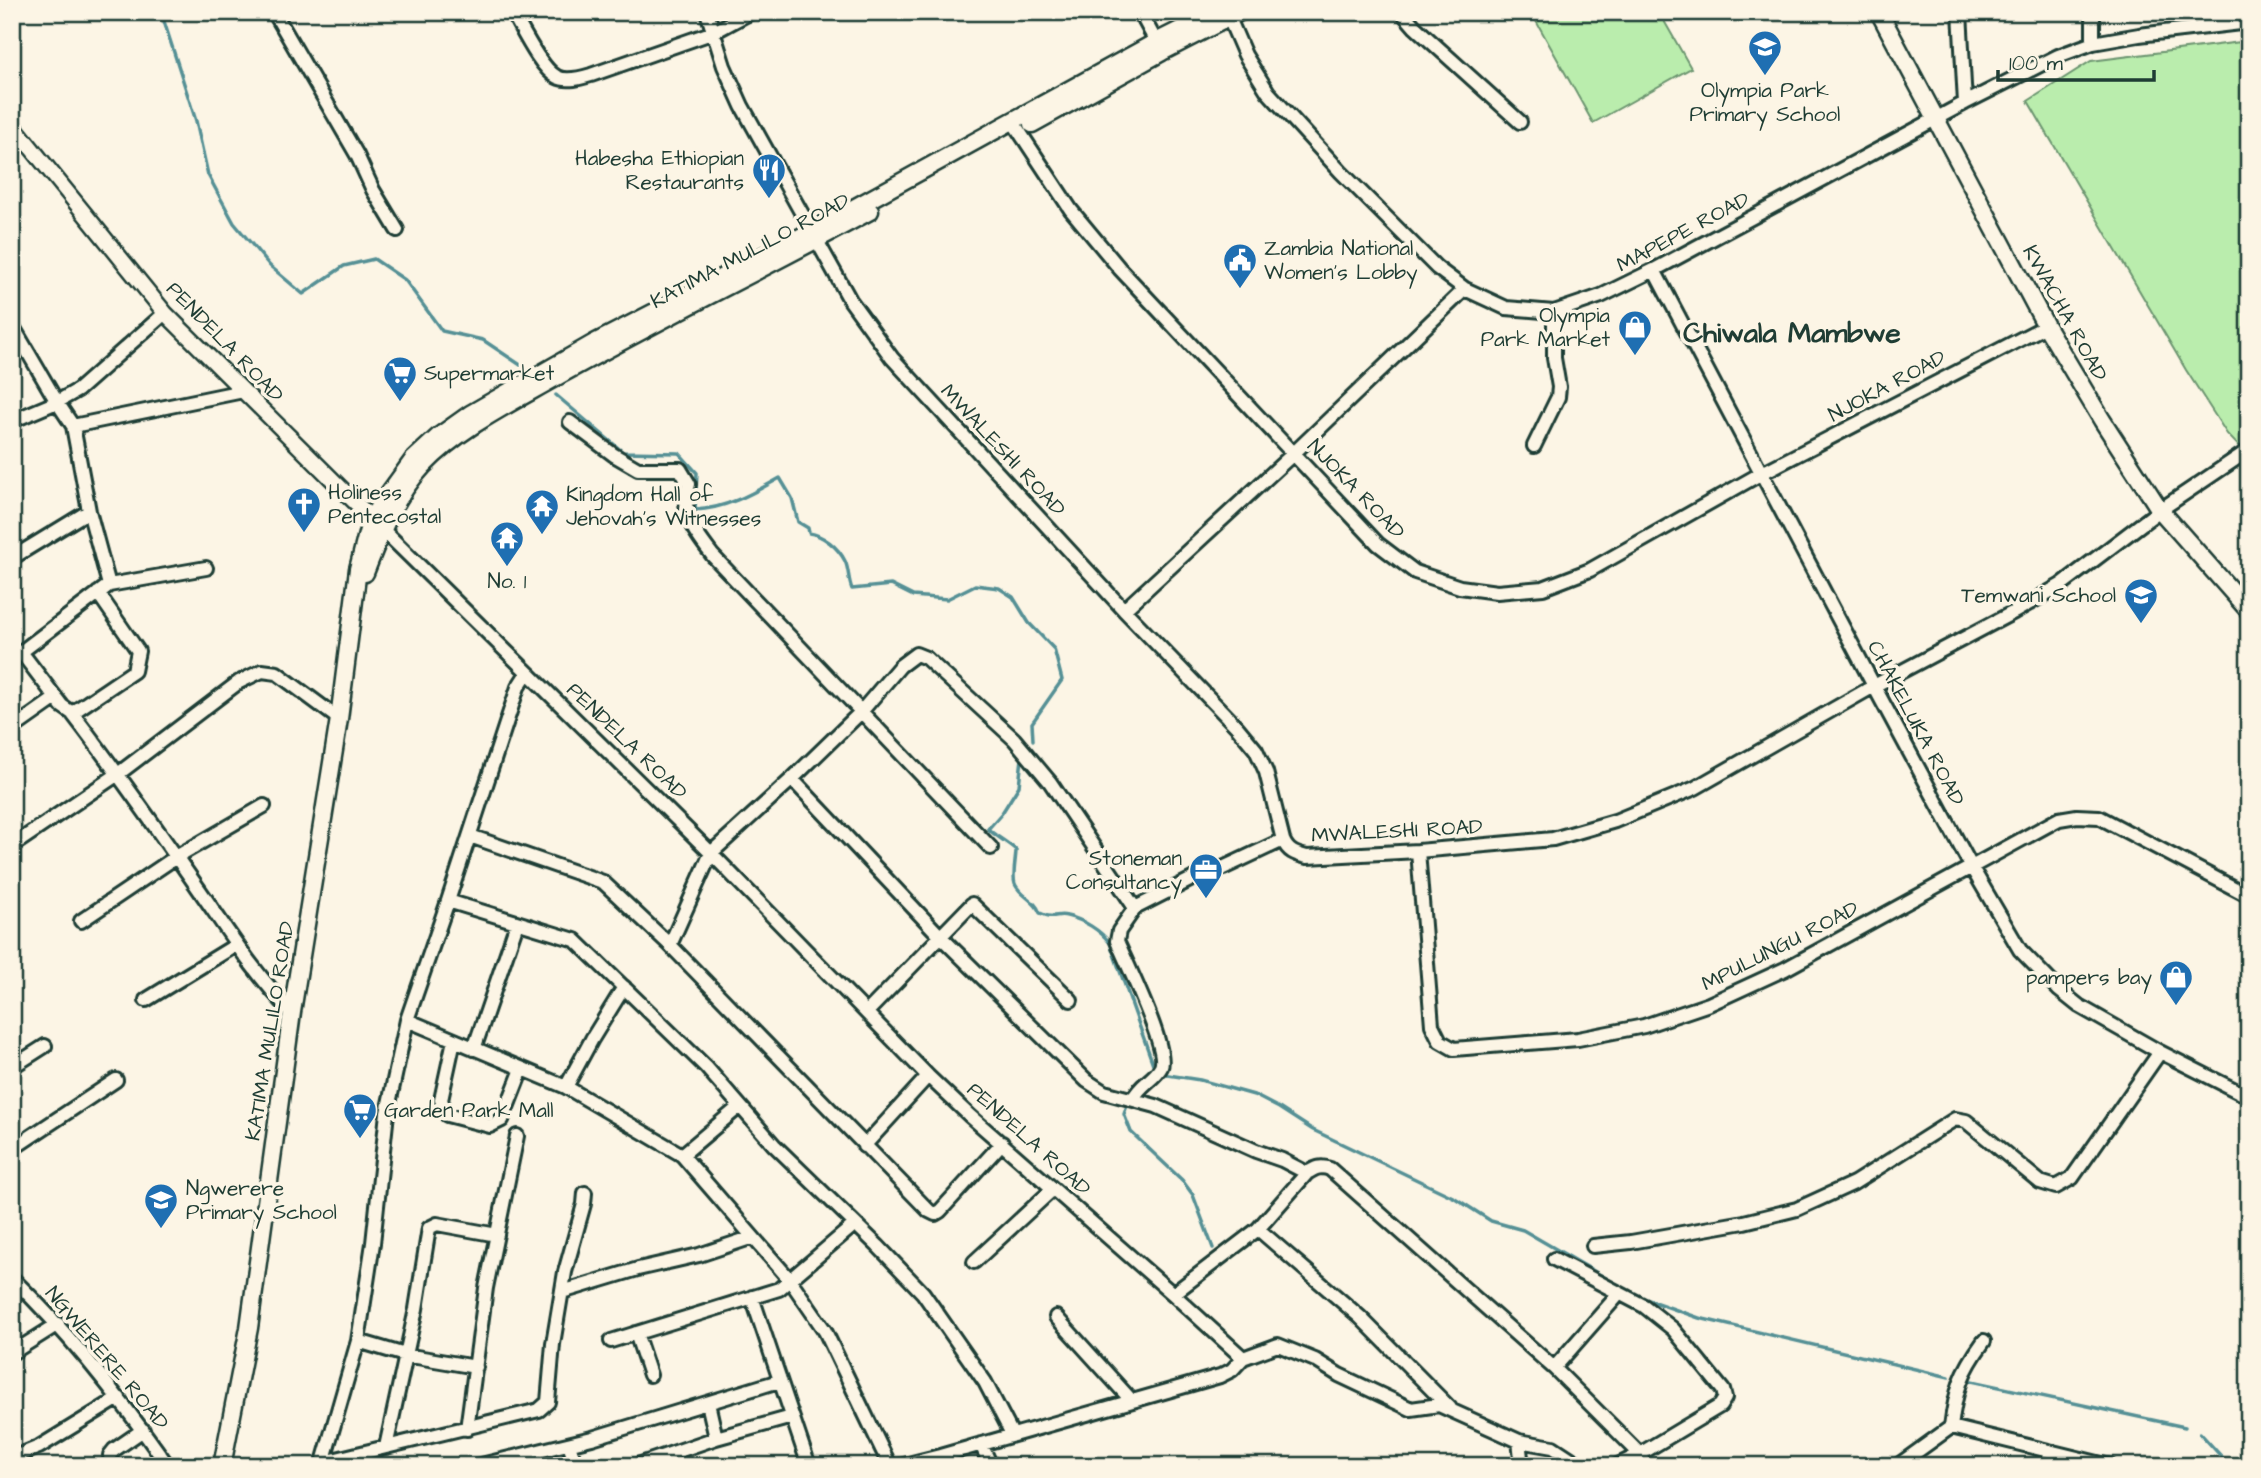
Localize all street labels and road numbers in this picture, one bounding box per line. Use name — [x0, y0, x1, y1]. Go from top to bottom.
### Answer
street label: MAPEPE ROAD — [1611, 185, 1755, 279]
street label: KATIMA MULILO ROAD — [645, 186, 855, 316]
street label: KWACHA ROAD — [2016, 240, 2115, 387]
street label: PENDELA ROAD — [160, 275, 290, 409]
street label: NJOKA ROAD — [1823, 343, 1951, 429]
street label: MWALESHI ROAD — [934, 377, 1072, 523]
street label: NJOKA ROAD — [1301, 433, 1412, 546]
street label: CHAKELUKA ROAD — [1860, 635, 1972, 811]
street label: PENDELA ROAD — [560, 676, 694, 806]
street label: MWALESHI ROAD — [1311, 812, 1484, 850]
street label: MPULUNGU ROAD — [1696, 894, 1864, 998]
street label: KATIMA MULILO ROAD — [238, 919, 302, 1143]
street label: PENDELA ROAD — [961, 1076, 1098, 1203]
street label: NGWERERE ROAD — [38, 1280, 176, 1436]

